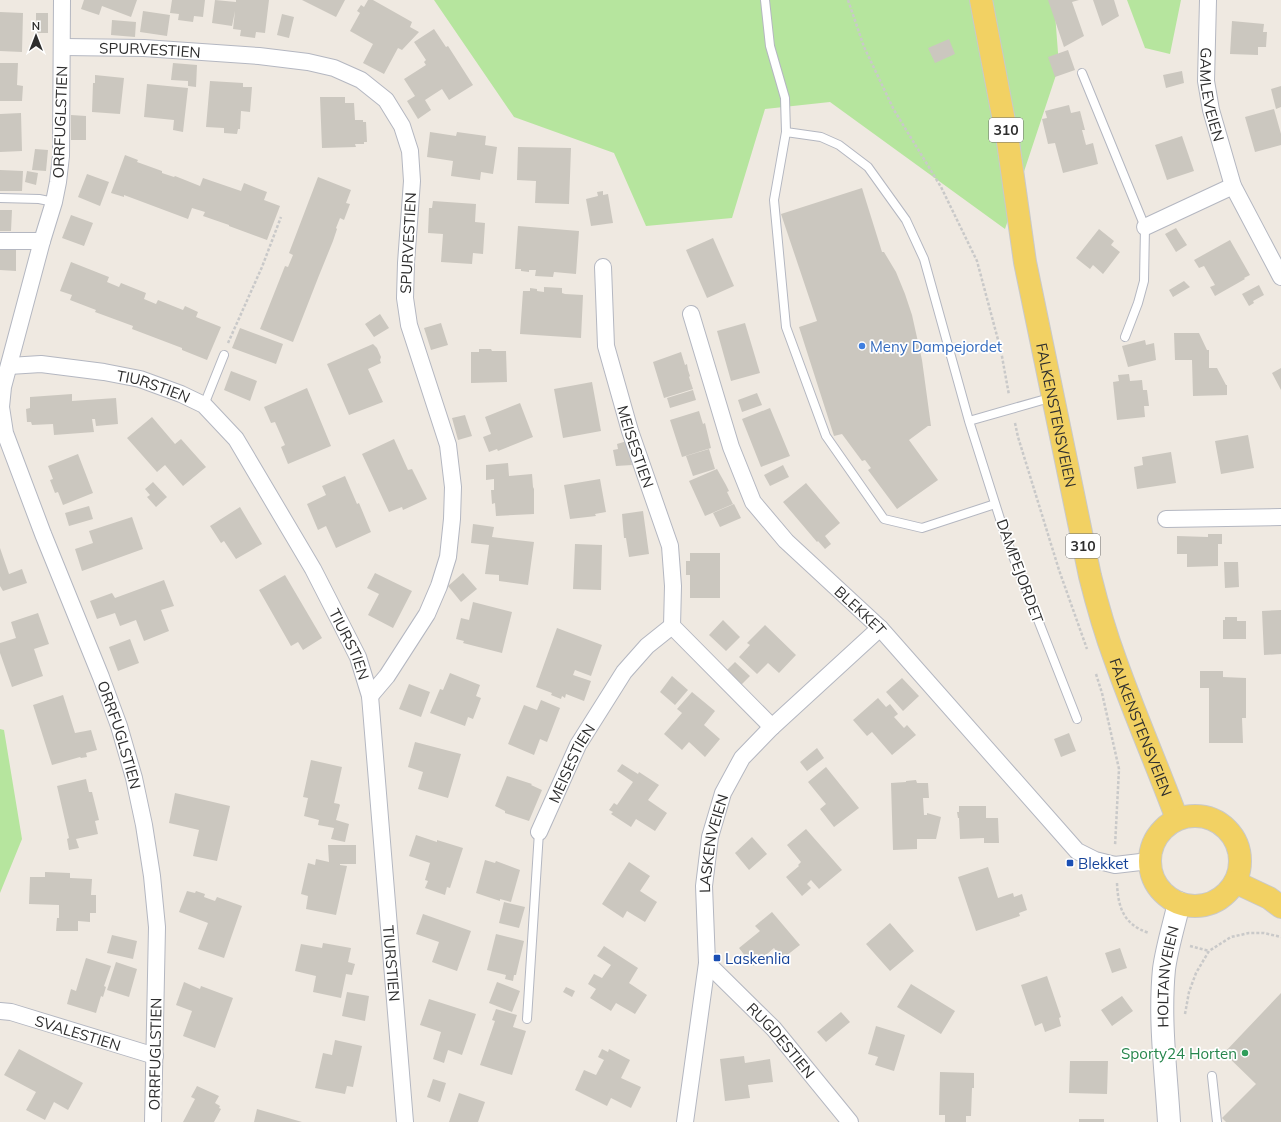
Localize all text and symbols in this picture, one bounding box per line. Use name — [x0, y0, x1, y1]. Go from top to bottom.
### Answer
north arrow — [16, 16, 56, 56]
text: N — [32, 19, 40, 33]
street label: SPURVESTIEN — [99, 38, 201, 61]
street label: GAMLEVEIEN — [1196, 47, 1229, 143]
street label: ORRFUGLSTIEN — [49, 65, 71, 179]
road number: 310 — [989, 118, 1023, 142]
street label: SPURVESTIEN — [396, 192, 420, 294]
place label: Meny Dampejordet — [870, 337, 1002, 356]
marker: Meny Dampejordet — [857, 341, 867, 351]
street label: FALKENSTENSVEIEN — [1032, 341, 1081, 489]
street label: TIURSTIEN — [115, 365, 193, 407]
street label: MEISESTIEN — [614, 403, 659, 490]
street label: DAMPEJORDET — [992, 516, 1048, 626]
road number: 310 — [1066, 534, 1100, 558]
street label: BLEKKET — [831, 581, 891, 639]
street label: TIURSTIEN — [325, 605, 374, 682]
street label: FALKENSTENSVEIEN — [1106, 655, 1177, 799]
street label: ORRFUGLSTIEN — [94, 678, 146, 791]
street label: MEISESTIEN — [544, 720, 599, 806]
street label: LASKENVEIEN — [694, 792, 732, 893]
place label: Blekket — [1078, 854, 1129, 873]
marker: Blekket — [1065, 858, 1075, 868]
street label: TIURSTIEN — [379, 924, 405, 1002]
street label: HOLTANVEIEN — [1153, 924, 1183, 1028]
place label: Laskenlia — [725, 949, 790, 968]
marker: Laskenlia — [712, 953, 722, 963]
street label: ORRFUGLSTIEN — [145, 997, 165, 1111]
street label: RUGDESTIEN — [743, 998, 819, 1082]
street label: SVALESTIEN — [33, 1010, 123, 1055]
place label: Sporty24 Horten — [1121, 1044, 1237, 1063]
marker: Sporty24 Horten — [1240, 1048, 1250, 1058]

